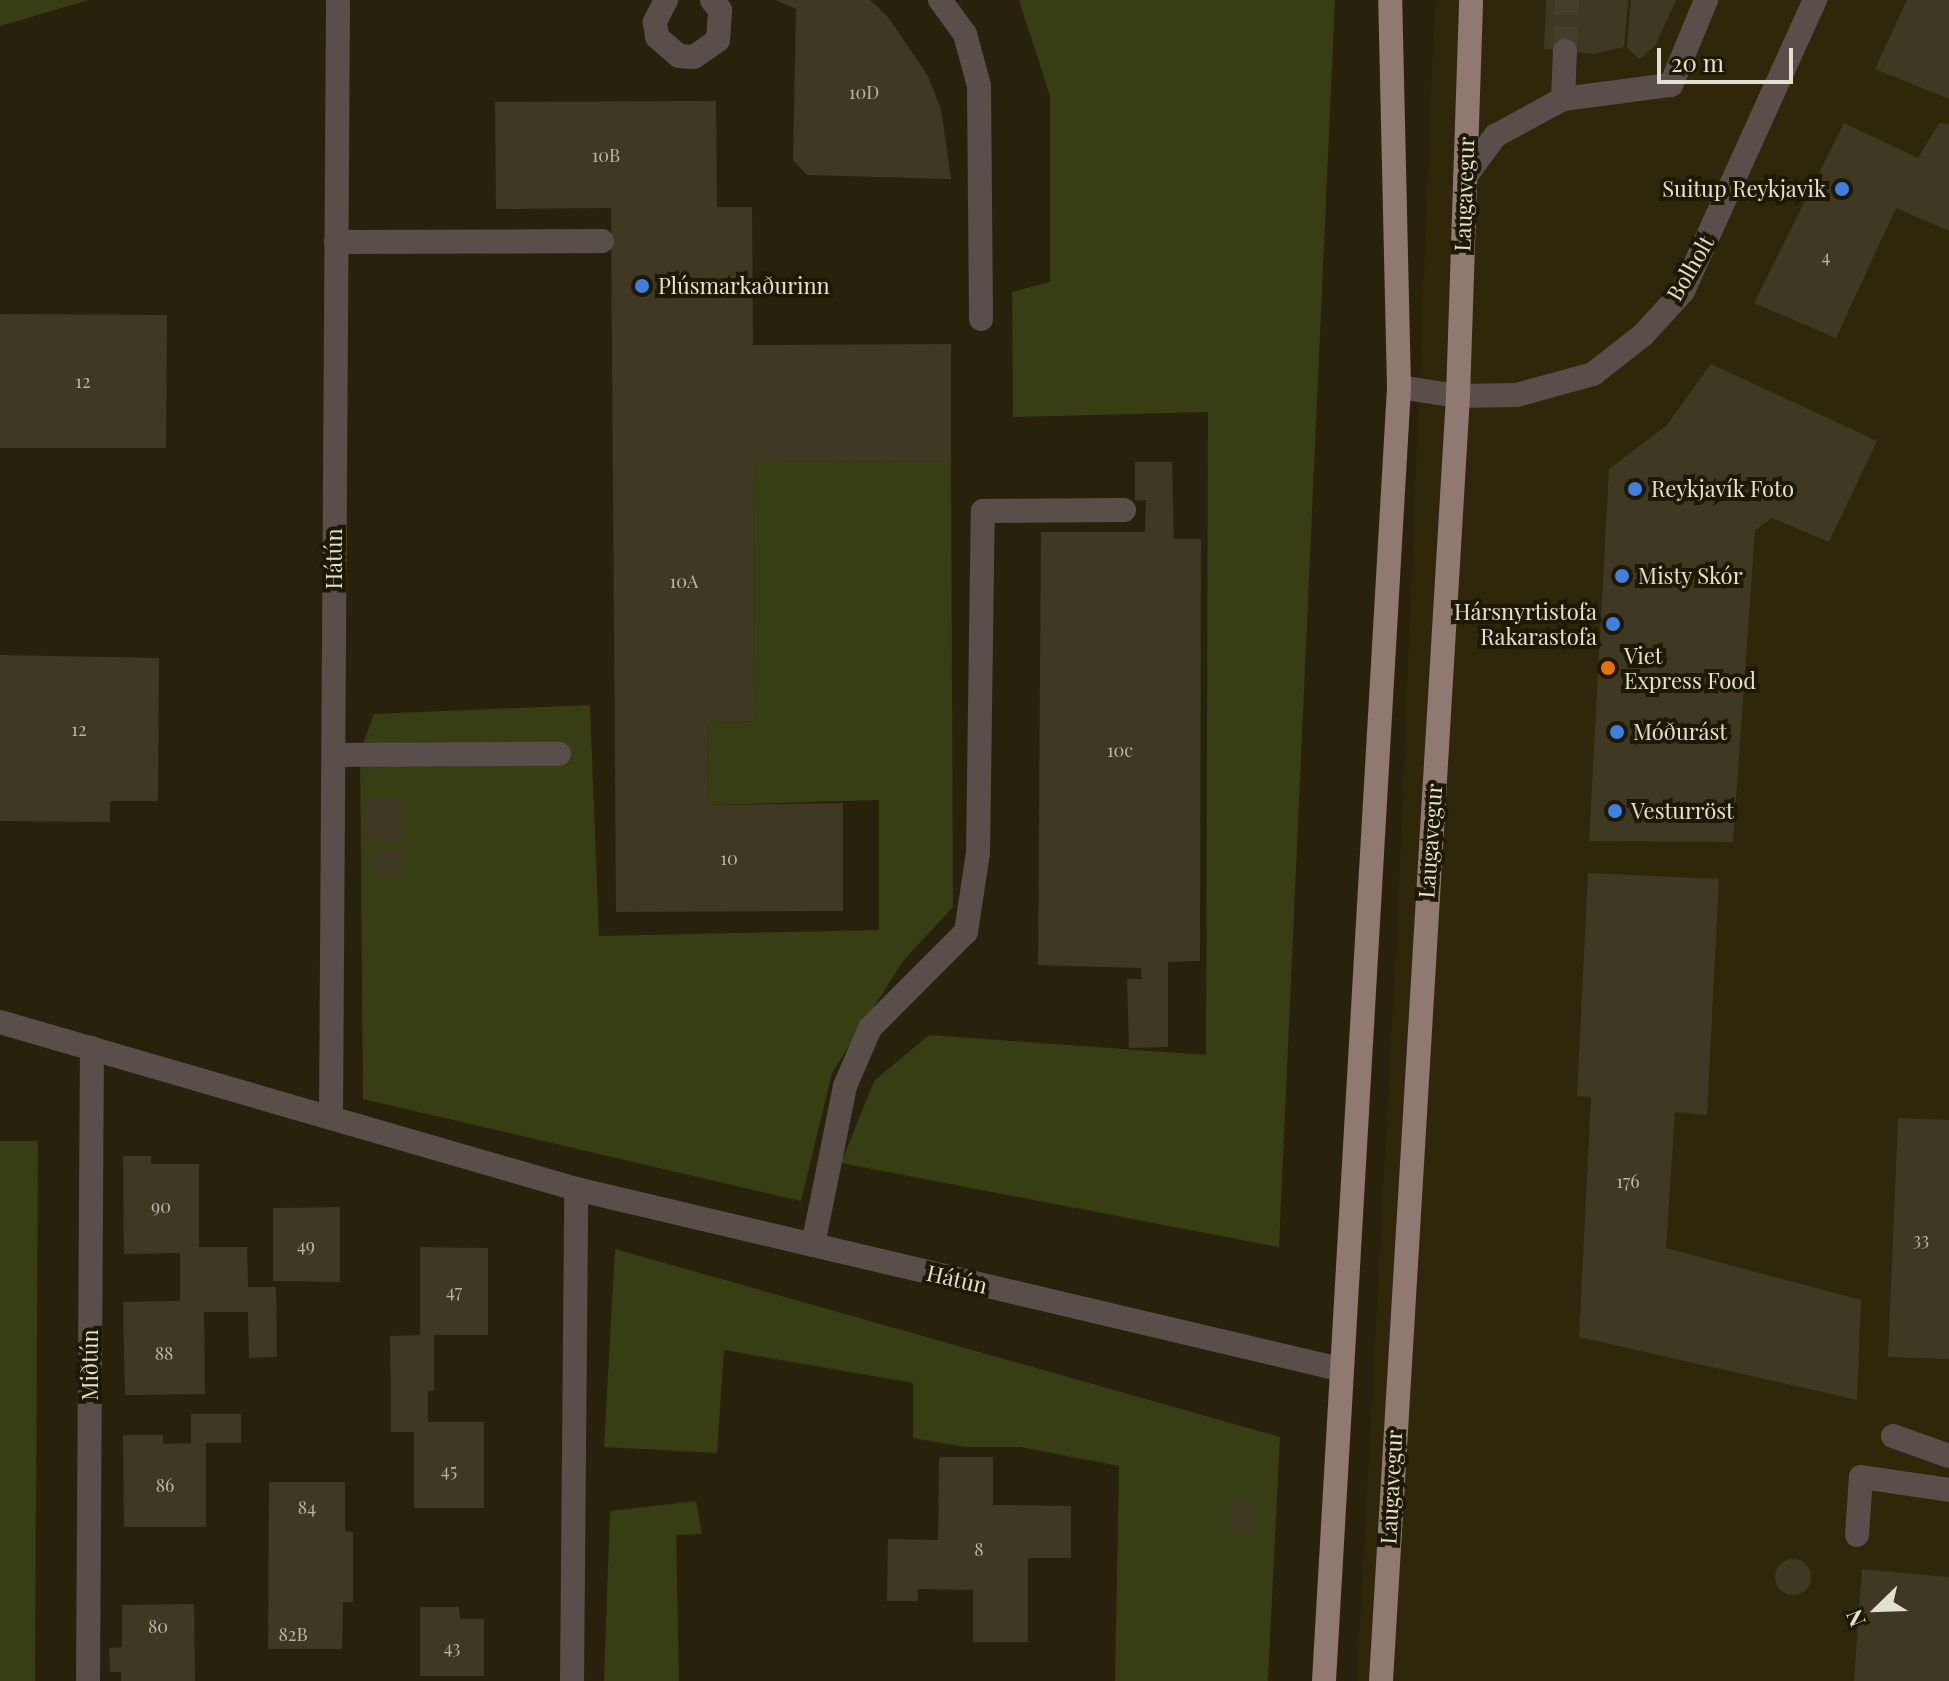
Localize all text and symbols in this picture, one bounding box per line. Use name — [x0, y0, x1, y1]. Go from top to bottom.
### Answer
scale bar — [1661, 32, 1797, 82]
text: 20 m — [1671, 46, 1724, 78]
house number: 10D — [849, 81, 879, 103]
street label: Laugavegur — [1449, 136, 1479, 252]
house number: 10B — [592, 144, 620, 166]
place label: Suitup Reykjavik — [1662, 176, 1826, 202]
marker: Suitup Reykjavik — [1833, 180, 1851, 198]
street label: Bolholt — [1661, 231, 1719, 305]
house number: 4 — [1822, 245, 1830, 267]
place label: Plúsmarkaðurinn — [658, 273, 830, 299]
marker: Plúsmarkaðurinn — [633, 277, 651, 295]
house number: 12 — [75, 370, 91, 392]
place label: Reykjavík Foto — [1651, 476, 1794, 502]
marker: Reykjavík Foto — [1626, 480, 1644, 498]
street label: Hátún — [321, 528, 347, 590]
place label: Misty Skór — [1638, 563, 1743, 589]
marker: Misty Skór — [1613, 567, 1631, 585]
house number: 10A — [670, 570, 698, 592]
place label: Hársnyrtistofa Rakarastofa — [1454, 598, 1597, 650]
marker: Hársnyrtistofa Rakarastofa — [1604, 615, 1622, 633]
place label: Viet Express Food — [1624, 642, 1756, 694]
marker: Viet Express Food — [1599, 659, 1617, 677]
house number: 12 — [71, 718, 87, 740]
place label: Móðurást — [1633, 719, 1727, 745]
marker: Móðurást — [1608, 723, 1626, 741]
house number: 10c — [1107, 739, 1133, 761]
street label: Laugavegur — [1413, 783, 1447, 899]
place label: Vesturröst — [1631, 798, 1734, 824]
marker: Vesturröst — [1606, 802, 1624, 820]
house number: 10 — [720, 847, 738, 869]
house number: 176 — [1616, 1170, 1640, 1192]
house number: 90 — [151, 1195, 171, 1217]
house number: 33 — [1913, 1228, 1929, 1250]
house number: 49 — [297, 1234, 315, 1256]
street label: Hátún — [924, 1259, 990, 1299]
house number: 47 — [446, 1280, 462, 1302]
street label: Miðtún — [77, 1329, 103, 1401]
house number: 88 — [155, 1342, 173, 1364]
street label: Laugavegur — [1375, 1429, 1407, 1545]
house number: 45 — [441, 1459, 457, 1481]
house number: 86 — [156, 1474, 174, 1496]
house number: 84 — [298, 1496, 316, 1518]
house number: 8 — [974, 1538, 984, 1560]
north arrow — [1837, 1569, 1917, 1649]
text: N — [1838, 1605, 1872, 1632]
house number: 80 — [148, 1615, 168, 1637]
house number: 82B — [278, 1623, 308, 1645]
house number: 43 — [444, 1636, 460, 1658]

